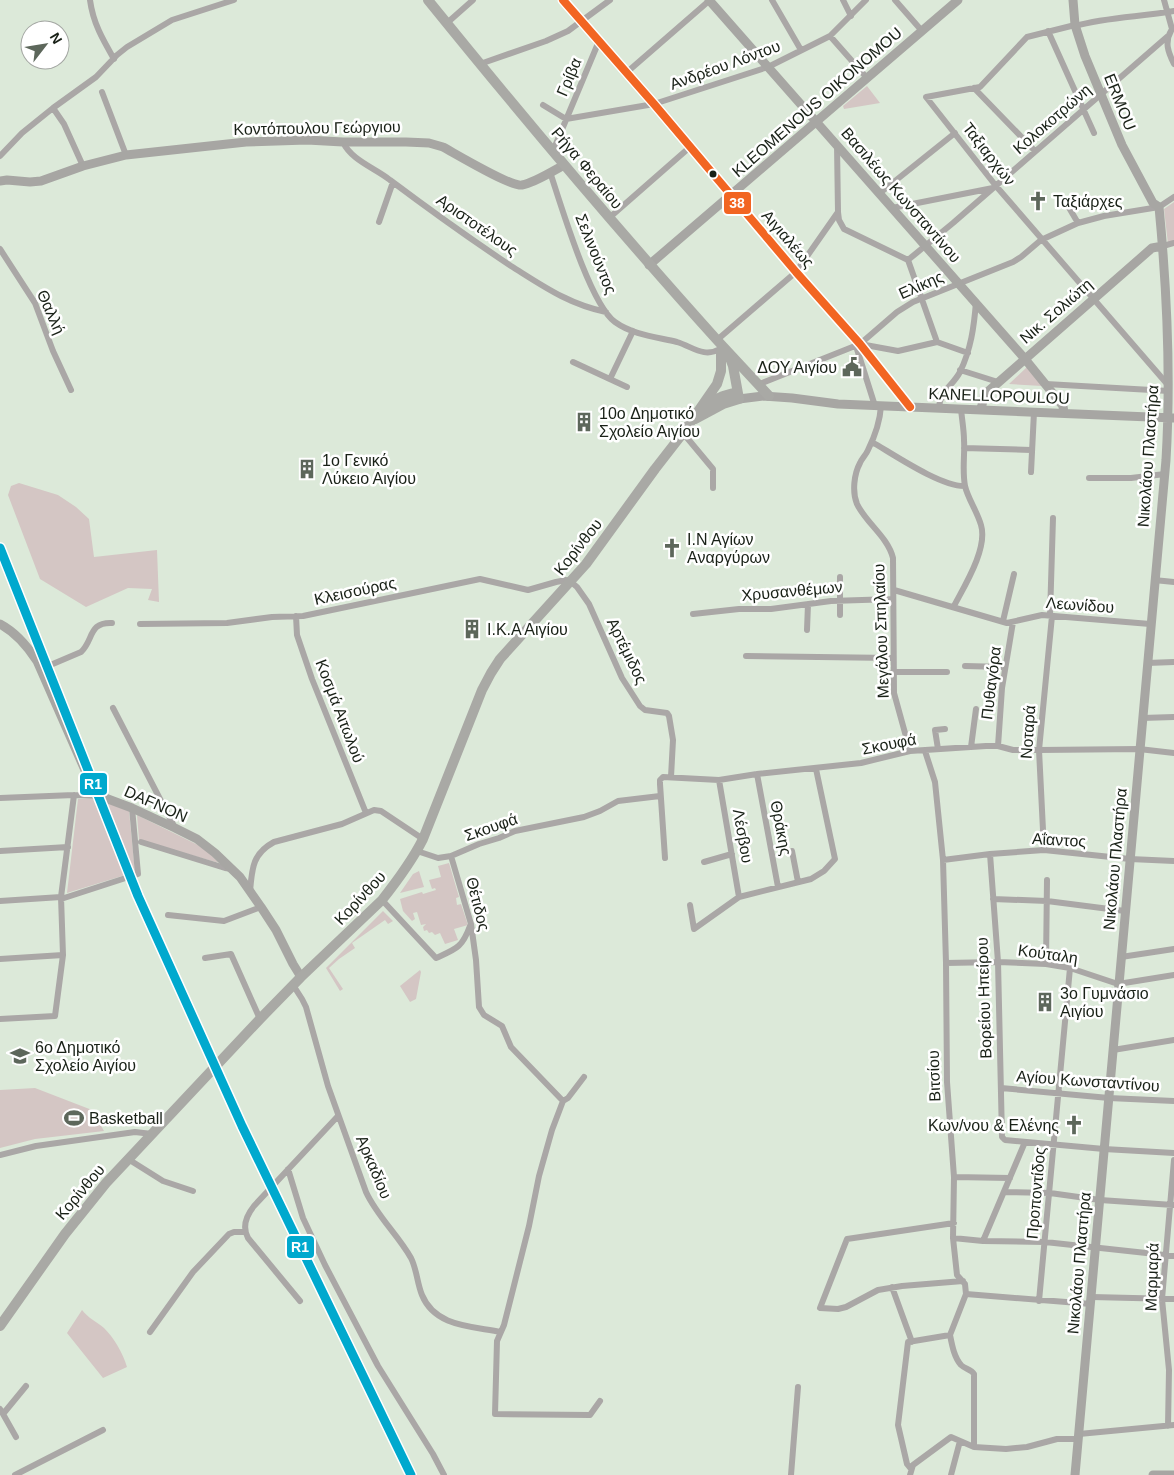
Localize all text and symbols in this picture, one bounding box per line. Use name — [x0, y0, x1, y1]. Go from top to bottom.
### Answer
north arrow — [20, 20, 70, 70]
street label: KLEOMENOUS OIKONOMOU — [729, 24, 905, 180]
text: N — [47, 30, 66, 47]
street label: Ανδρέου Λόντου — [668, 37, 782, 93]
street label: Γρίβα — [553, 55, 585, 99]
street label: ERMOU — [1101, 71, 1139, 133]
street label: Κολοκοτρώνη — [1010, 81, 1094, 157]
street label: Κοντόπουλου Γεώργιου — [233, 118, 401, 138]
street label: Ταξιαρχών — [958, 119, 1019, 189]
street label: Ρήγα Φεραίου — [548, 124, 626, 212]
street label: Βασιλέως Κωνσταντίνου — [838, 124, 964, 266]
unlabelled marker — [708, 169, 718, 179]
church icon: Ταξιάρχες — [1027, 190, 1049, 212]
street label: Αριστοτέλους — [433, 191, 521, 259]
line badge: 38 — [723, 191, 752, 215]
place label: Ταξιάρχες — [1053, 193, 1123, 211]
text: 38 — [729, 195, 745, 211]
street label: Αιγιαλέως — [758, 207, 818, 271]
street label: Σελινούντος — [572, 211, 620, 297]
street label: Ελίκης — [896, 268, 946, 302]
street label: Νικ. Σολιώτη — [1017, 275, 1095, 347]
street label: Θαλλή — [34, 287, 68, 337]
public building icon: ΔΟΥ Αιγίου — [841, 356, 863, 378]
place label: ΔΟΥ Αιγίου — [757, 359, 837, 376]
street label: Νικολάου Πλαστήρα — [1135, 384, 1161, 528]
street label: KANELLOPOULOU — [928, 385, 1070, 407]
place label: 10o Δημοτικό Σχολείο Αιγίου — [599, 405, 700, 440]
building icon: 10o Δημοτικό Σχολείο Αιγίου — [573, 411, 595, 433]
place label: 1o Γενικό Λύκειο Αιγίου — [322, 452, 416, 487]
building icon: 1o Γενικό Λύκειο Αιγίου — [296, 458, 318, 480]
street label: Κορίνθου — [551, 516, 605, 578]
place label: Ι.Ν Αγίων Αναργύρων — [687, 531, 770, 566]
church icon: Ι.Ν Αγίων Αναργύρων — [661, 537, 683, 559]
street label: Μεγάλου Σπηλαίου — [870, 563, 892, 699]
street label: Κλεισούρας — [313, 574, 398, 608]
street label: Χρυσανθέμων — [741, 578, 843, 604]
street label: Λεωνίδου — [1045, 594, 1115, 616]
street label: Αρτέμιδος — [604, 615, 650, 687]
building icon: Ι.Κ.Α Αιγίου — [461, 618, 483, 640]
place label: Ι.Κ.Α Αιγίου — [487, 621, 568, 638]
street label: Πυθαγόρα — [978, 645, 1004, 721]
street label: Κοσμά Αιτωλού — [312, 657, 368, 765]
street label: Νοταρά — [1018, 705, 1038, 759]
street label: Σκουφά — [860, 730, 918, 758]
line badge: R1 — [79, 772, 108, 796]
text: R1 — [84, 776, 102, 792]
street label: DAFNON — [122, 782, 190, 826]
street label: Νικολάου Πλαστήρα — [1100, 787, 1130, 931]
street label: Θράκης — [767, 799, 795, 857]
street label: Λέσβου — [730, 808, 756, 864]
street label: Σκουφά — [462, 810, 520, 844]
street label: Αΐαντος — [1031, 830, 1087, 850]
street label: Κορίνθου — [331, 868, 389, 928]
street label: Θέτιδος — [463, 875, 493, 933]
street label: Βορείου Ηπείρου — [973, 937, 995, 1059]
street label: Κούταλη — [1017, 941, 1079, 967]
place label: 3ο Γυμνάσιο Αιγίου — [1060, 985, 1149, 1020]
building icon: 3ο Γυμνάσιο Αιγίου — [1034, 991, 1056, 1013]
place label: 6ο Δημοτικό Σχολείο Αιγίου — [35, 1039, 136, 1074]
school or university icon: 6ο Δημοτικό Σχολείο Αιγίου — [9, 1045, 31, 1067]
street label: Βιτσίου — [925, 1050, 943, 1102]
street label: Αγίου Κωνσταντίνου — [1016, 1068, 1160, 1094]
sports icon: Basketball — [63, 1107, 85, 1129]
place label: Basketball — [89, 1110, 163, 1127]
church icon: Κων/νου & Ελένης — [1063, 1114, 1085, 1136]
place label: Κων/νου & Ελένης — [928, 1117, 1059, 1134]
street label: Αρκαδίου — [353, 1133, 395, 1201]
street label: Προποντίδος — [1024, 1146, 1049, 1240]
street label: Κορίνθου — [52, 1161, 108, 1223]
street label: Νικολάου Πλαστήρα — [1064, 1191, 1094, 1335]
line badge: R1 — [286, 1235, 315, 1259]
text: R1 — [291, 1239, 309, 1255]
street label: Μαρμαρά — [1142, 1242, 1162, 1312]

